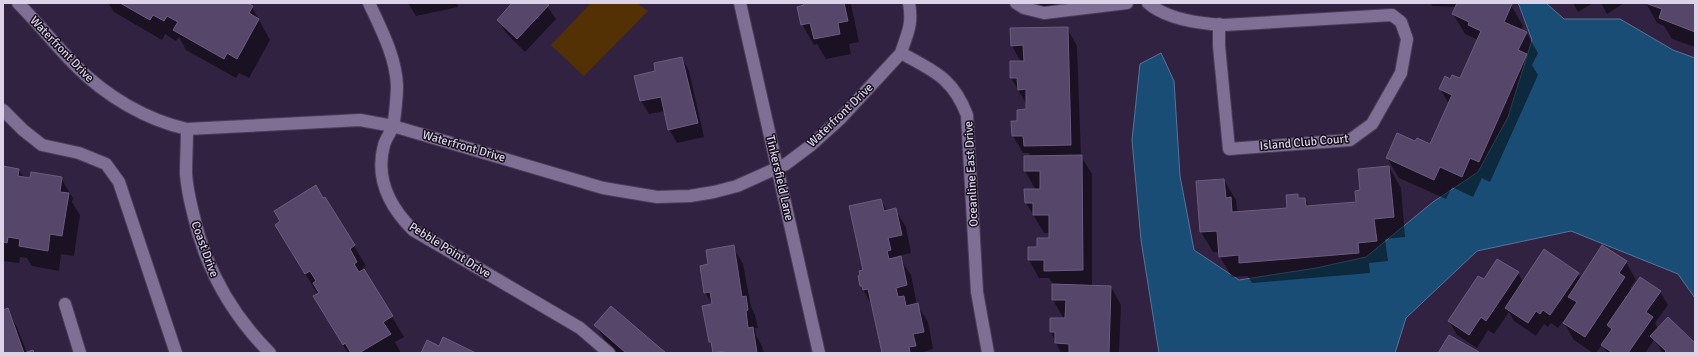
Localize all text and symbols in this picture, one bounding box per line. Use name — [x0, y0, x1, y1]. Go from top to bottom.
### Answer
street label: Waterfront Drive — [27, 13, 97, 85]
street label: Waterfront Drive — [804, 80, 876, 150]
street label: Oceanline East Drive — [961, 121, 982, 227]
street label: Waterfront Drive — [421, 127, 507, 165]
street label: Island Club Court — [1259, 131, 1349, 154]
street label: Tinkersfield Lane — [762, 134, 797, 222]
street label: Coast Drive — [187, 219, 222, 279]
street label: Pebble Point Drive — [406, 219, 493, 282]

